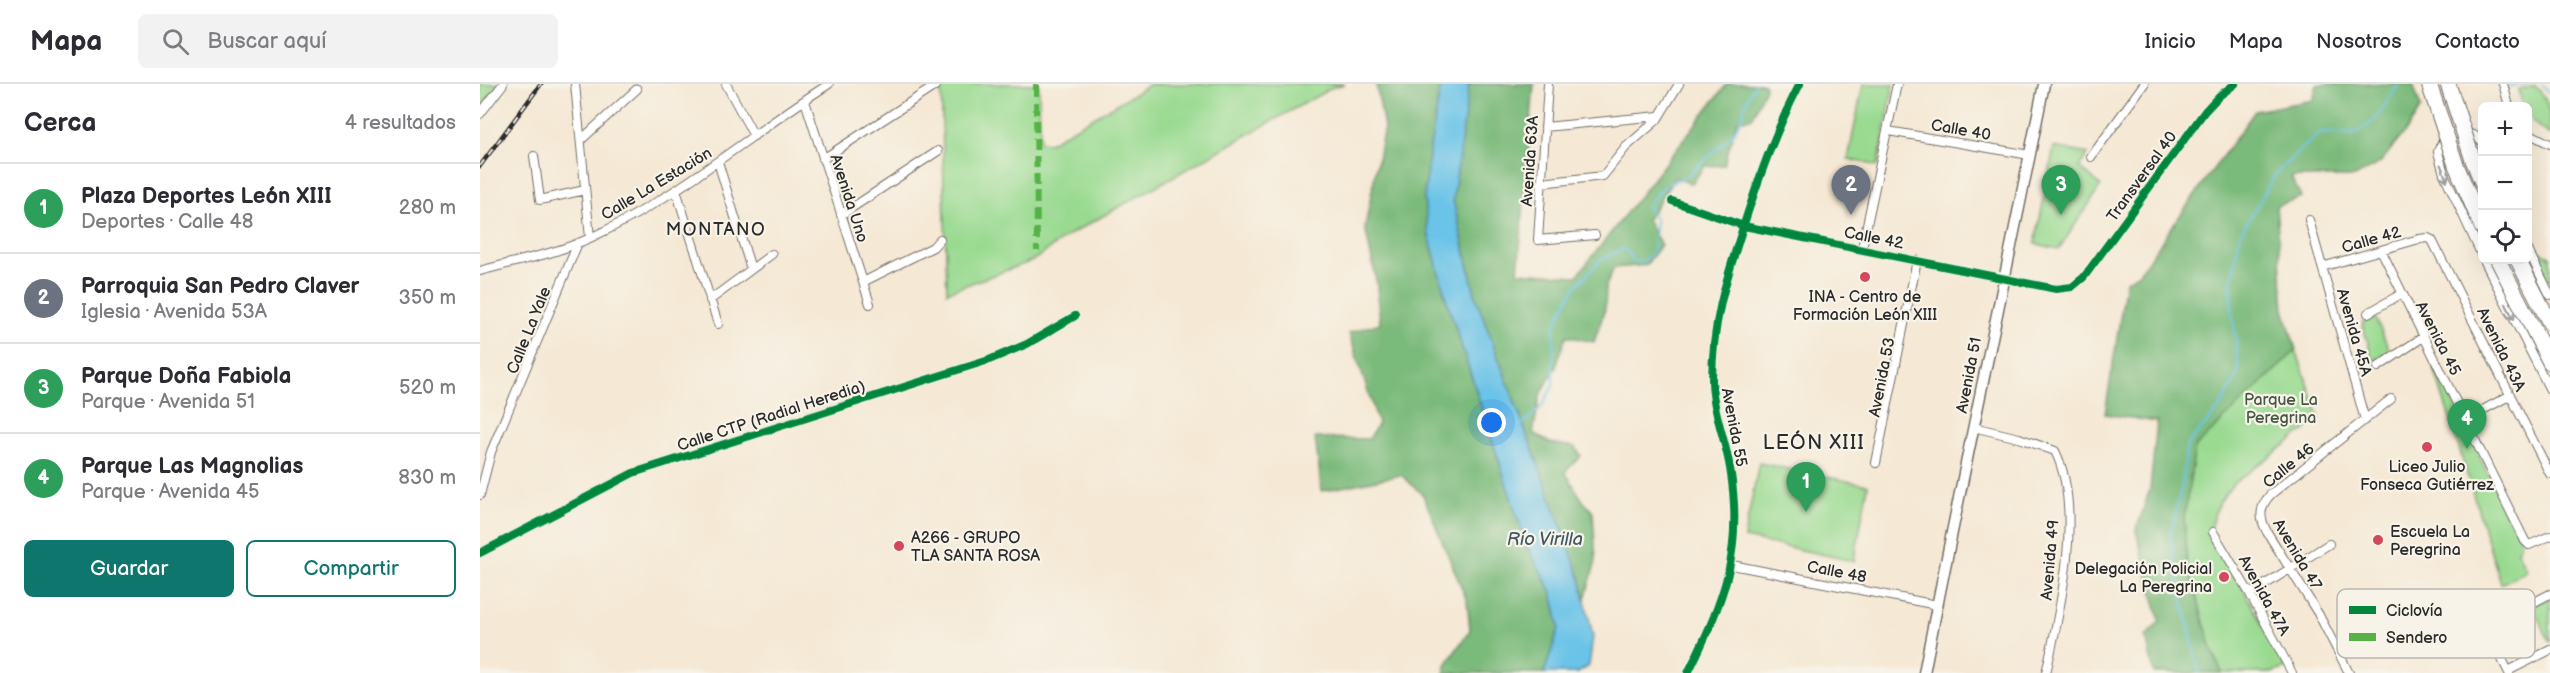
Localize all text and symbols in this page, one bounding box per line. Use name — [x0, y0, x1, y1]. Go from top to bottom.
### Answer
search box — [138, 14, 558, 68]
text: Mapa — [30, 25, 102, 58]
icon: search — [159, 25, 192, 58]
text: Buscar aquí — [207, 28, 326, 55]
text: Inicio — [2145, 29, 2196, 54]
text: Mapa — [2229, 29, 2283, 54]
text: Nosotros — [2316, 29, 2402, 54]
text: Contacto — [2435, 29, 2520, 54]
map controls — [2478, 102, 2532, 264]
button: + — [2478, 102, 2532, 156]
text: Cerca — [24, 108, 96, 139]
text: 4 resultados — [345, 111, 456, 135]
street label: Avenida 63A — [1518, 115, 1543, 207]
street label: Calle 40 — [1929, 116, 1992, 145]
street label: Transversal 40 — [2103, 128, 2181, 226]
street label: Calle La Estación — [598, 144, 716, 225]
street label: Avenida Uno — [825, 152, 872, 245]
button: − — [2478, 156, 2532, 210]
one-way arrow — [2439, 164, 2450, 182]
pin: 2 — [1832, 166, 1870, 215]
pin: 3 — [2042, 166, 2080, 215]
text: Plaza Deportes León XIII — [81, 183, 332, 210]
text: 1 — [39, 196, 48, 220]
text: 280 m — [399, 196, 456, 220]
text: Deportes · Calle 48 — [81, 210, 253, 234]
button: locate — [2478, 210, 2532, 264]
district label: MONTANO — [666, 219, 766, 240]
street label: Calle 42 — [1842, 223, 1906, 254]
street label: Calle 42 — [2340, 223, 2404, 258]
marker: INA - Centro de Formación León XIII — [1858, 270, 1872, 284]
text: Parroquia San Pedro Claver — [81, 273, 359, 300]
street label: Calle La Yale — [503, 284, 556, 377]
text: 2 — [38, 286, 49, 310]
text: 350 m — [399, 286, 456, 310]
street label: Avenida 45A — [2332, 286, 2375, 379]
place label: INA - Centro de Formación León XIII — [1793, 288, 1937, 325]
street label: Avenida 45 — [2411, 298, 2464, 379]
text: Iglesia · Avenida 53A — [81, 300, 267, 324]
one-way arrow — [2504, 303, 2516, 320]
street label: Avenida 43A — [2472, 305, 2529, 395]
street label: Avenida 53 — [1865, 336, 1900, 419]
street label: Avenida 51 — [1953, 336, 1986, 415]
text: Parque Doña Fabiola — [81, 363, 291, 390]
text: 3 — [38, 376, 49, 400]
text: 520 m — [399, 376, 456, 400]
street label: Calle CTP (Radial Heredia) — [675, 377, 868, 456]
street label: Avenida 55 — [1717, 386, 1750, 468]
text: Parque · Avenida 51 — [81, 390, 255, 414]
park label: Parque La Peregrina — [2244, 391, 2318, 428]
pin: 4 — [2448, 400, 2486, 449]
your location — [1477, 408, 1506, 437]
district label: LEÓN XIII — [1763, 430, 1865, 455]
street label: Calle 46 — [2259, 440, 2319, 493]
marker: Liceo Julio Fonseca Gutiérrez — [2420, 440, 2434, 454]
text: Parque Las Magnolias — [81, 453, 303, 480]
place label: Liceo Julio Fonseca Gutiérrez — [2360, 458, 2494, 495]
pin: 1 — [1786, 462, 1826, 512]
text: 4 — [38, 466, 49, 490]
text: 830 m — [398, 466, 456, 490]
text: Parque · Avenida 45 — [81, 480, 259, 504]
street label: Avenida 47 — [2268, 516, 2325, 594]
street label: Avenida 49 — [2038, 519, 2063, 601]
place label: Escuela La Peregrina — [2390, 523, 2470, 560]
place label: A266 - GRUPO TLA SANTA ROSA — [911, 529, 1040, 566]
water label: Río Virilla — [1507, 529, 1583, 550]
marker: Escuela La Peregrina — [2371, 533, 2385, 547]
marker: A266 - GRUPO TLA SANTA ROSA — [892, 539, 906, 553]
button: Guardar — [24, 540, 234, 597]
button: Compartir — [246, 540, 456, 597]
street label: Avenida 47A — [2234, 552, 2294, 639]
street label: Calle 48 — [1805, 557, 1868, 588]
place label: Delegación Policial La Peregrina — [2074, 560, 2212, 597]
marker: Delegación Policial La Peregrina — [2217, 570, 2231, 584]
legend — [2337, 589, 2535, 658]
text: Ciclovía — [2386, 602, 2443, 621]
text: Sendero — [2386, 629, 2447, 648]

